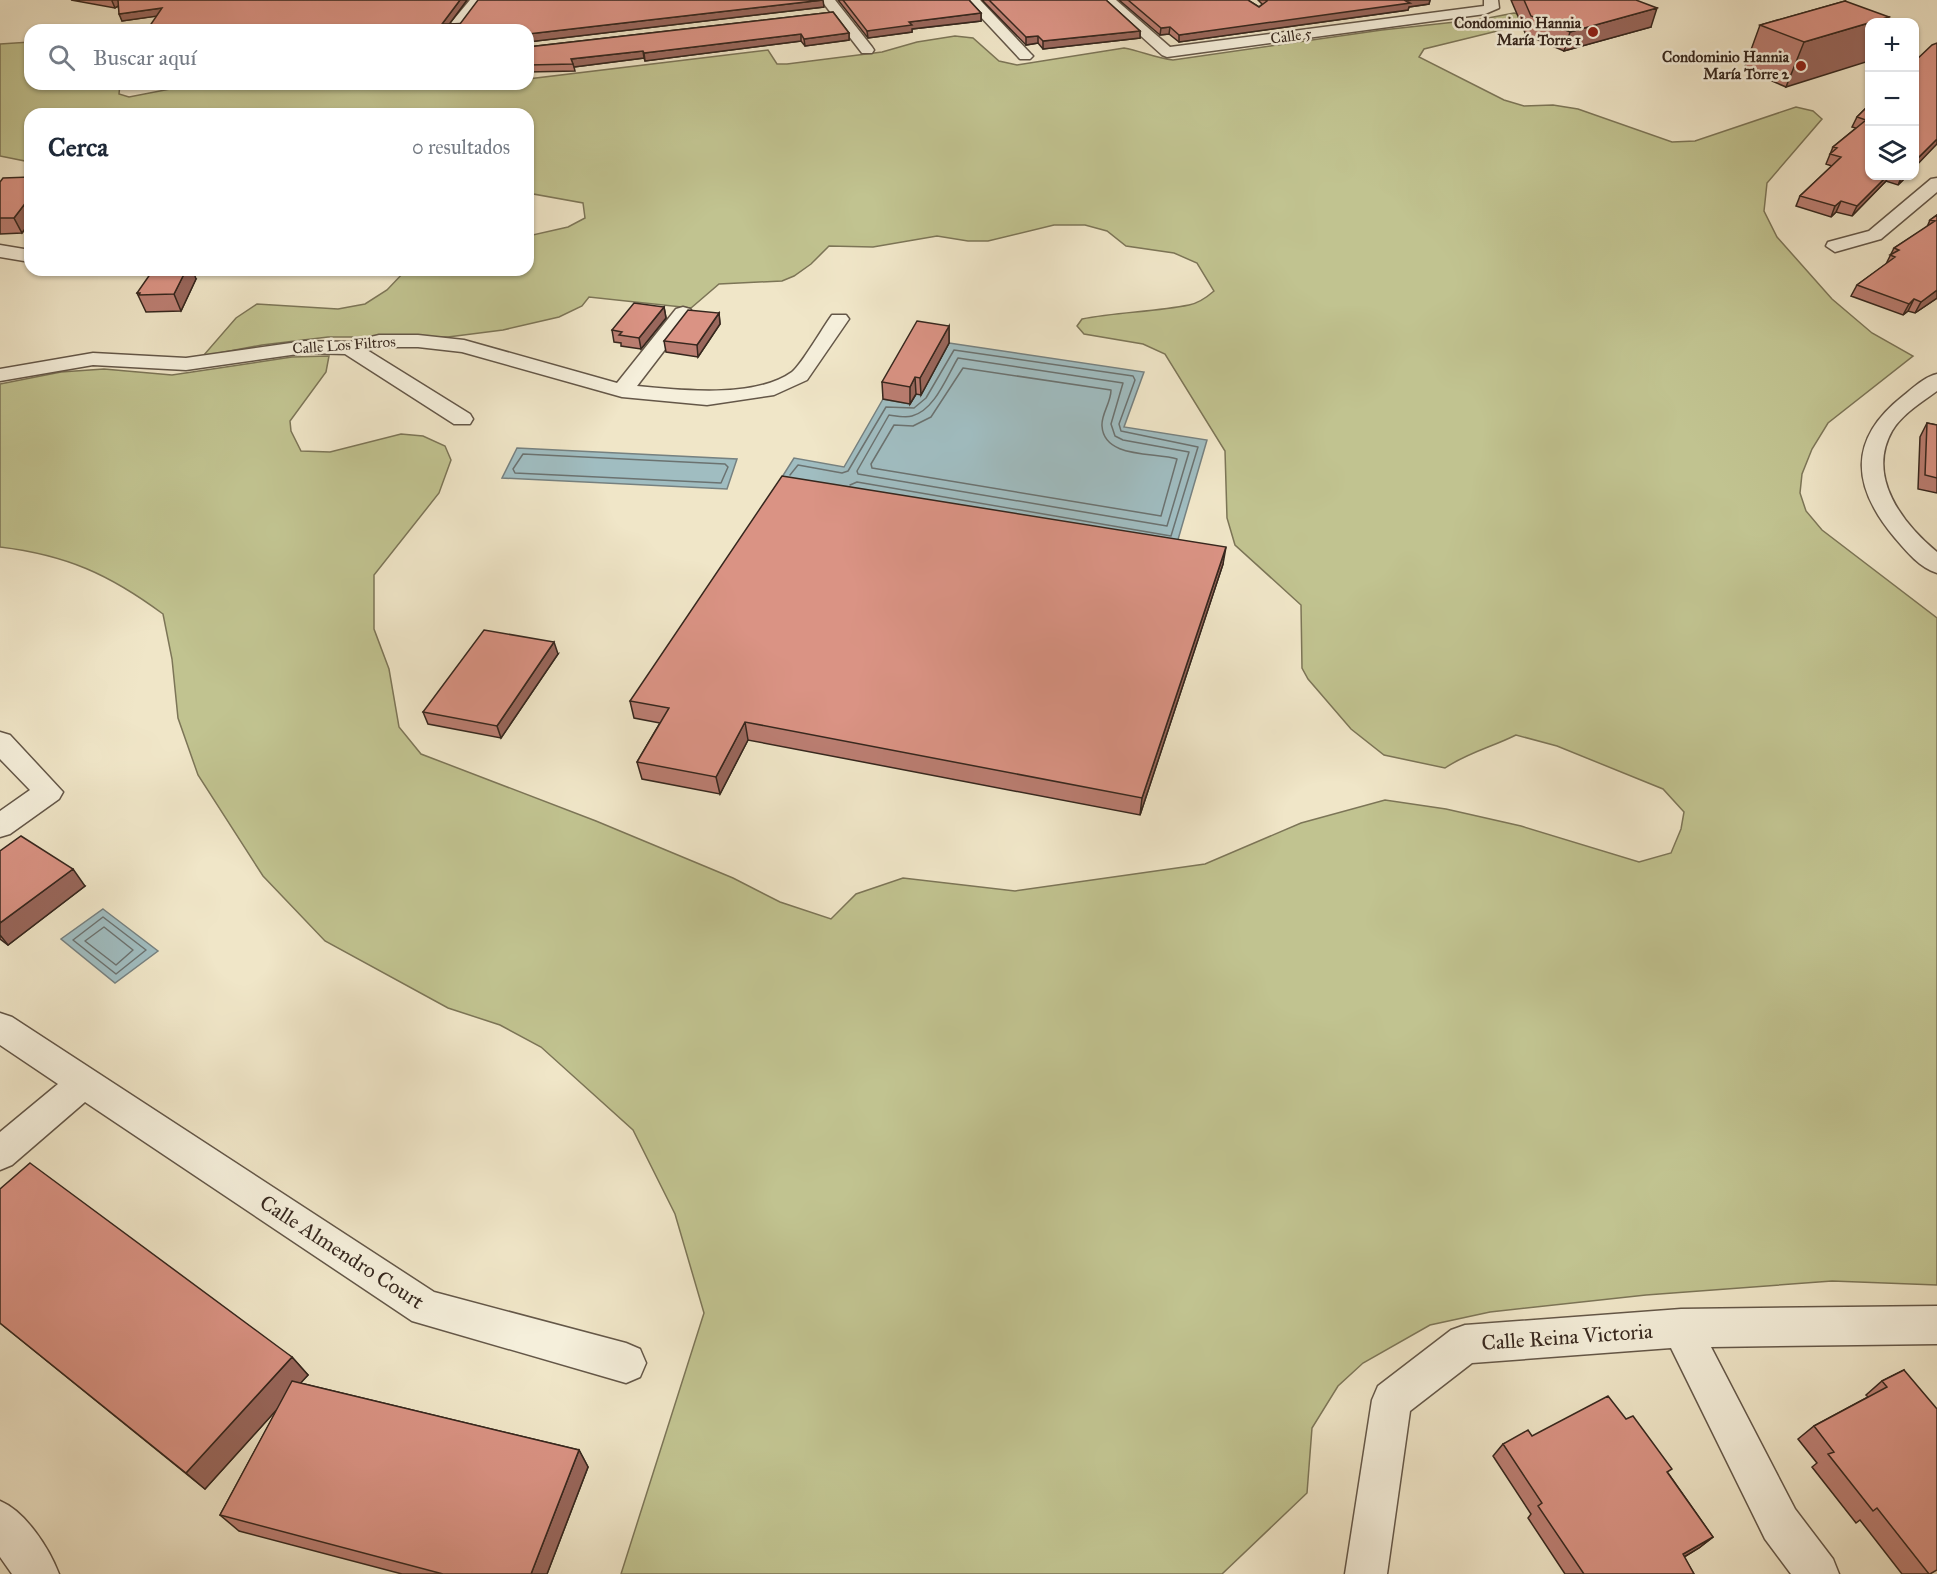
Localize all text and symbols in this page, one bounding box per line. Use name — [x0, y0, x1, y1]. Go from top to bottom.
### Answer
place label: Condominio Hannia María Torre 1 — [1454, 14, 1582, 49]
map controls — [1865, 18, 1919, 180]
button: + — [1865, 18, 1919, 72]
search box — [24, 24, 534, 90]
street label: Calle 5 — [1269, 24, 1313, 48]
marker: Condominio Hannia María Torre 1 — [1586, 25, 1600, 39]
icon: search — [45, 41, 78, 74]
text: Buscar aquí — [93, 44, 196, 71]
place label: Condominio Hannia María Torre 2 — [1662, 48, 1790, 83]
marker: Condominio Hannia María Torre 2 — [1794, 59, 1808, 73]
button: − — [1865, 72, 1919, 126]
button: layers — [1865, 126, 1919, 180]
text: Cerca — [48, 131, 108, 163]
text: 0 resultados — [412, 135, 510, 159]
street label: Calle Los Filtros — [292, 332, 396, 358]
street label: Calle Almendro Court — [255, 1189, 429, 1315]
street label: Calle Reina Victoria — [1481, 1318, 1654, 1356]

